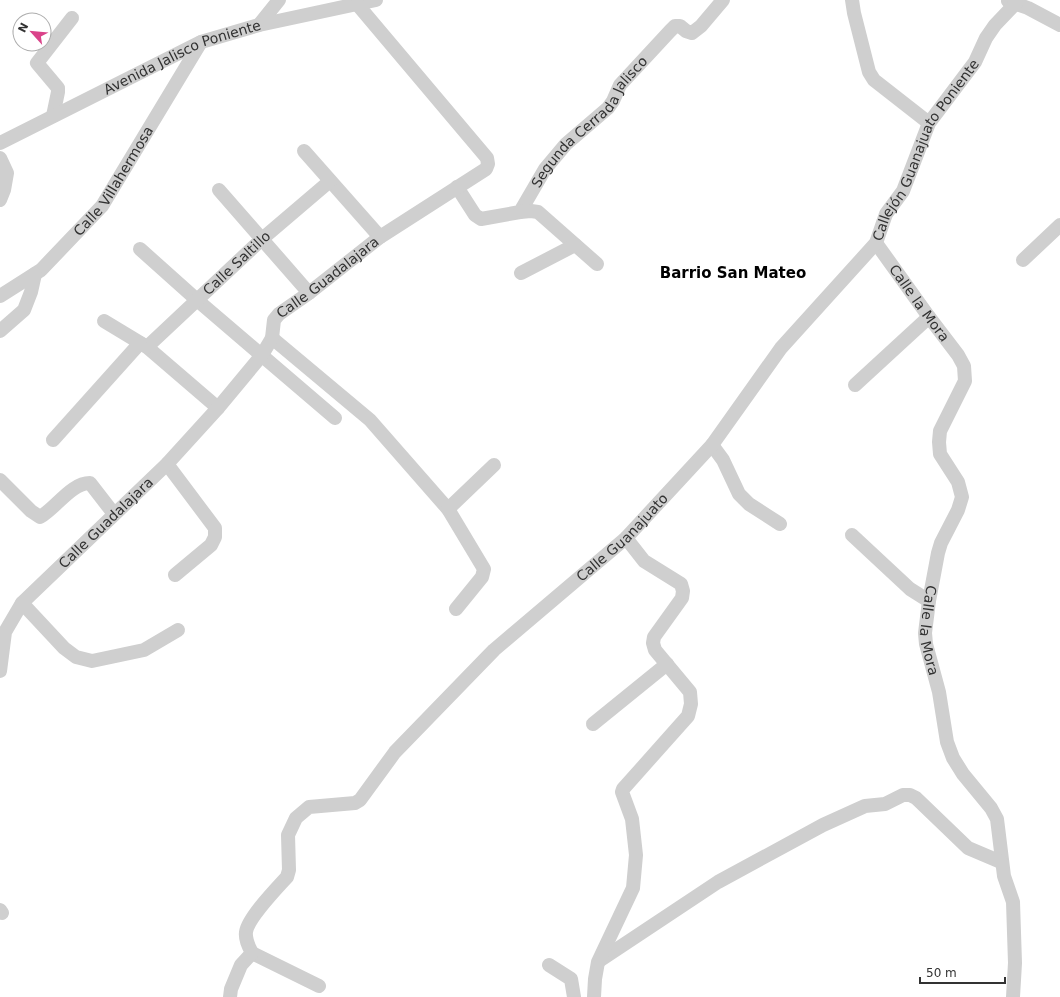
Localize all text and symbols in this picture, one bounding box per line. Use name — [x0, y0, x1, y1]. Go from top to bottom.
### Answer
north arrow — [12, 12, 52, 52]
street label: Avenida Jalisco Poniente — [101, 17, 263, 98]
text: N — [16, 21, 31, 35]
street label: Segunda Cerrada Jalisco — [528, 53, 651, 190]
street label: Callejón Guanajuato Poniente — [869, 56, 982, 243]
street label: Calle Villahermosa — [70, 123, 156, 239]
street label: Calle Saltillo — [200, 227, 274, 298]
street label: Calle Guadalajara — [273, 233, 382, 321]
street label: Calle la Mora — [886, 261, 953, 345]
district label: Barrio San Mateo — [660, 264, 806, 282]
street label: Calle Guadalajara — [55, 474, 156, 571]
street label: Calle Guanajuato — [573, 490, 671, 585]
street label: Calle la Mora — [917, 584, 942, 677]
scale bar — [920, 959, 1005, 985]
text: 50 m — [926, 966, 957, 980]

